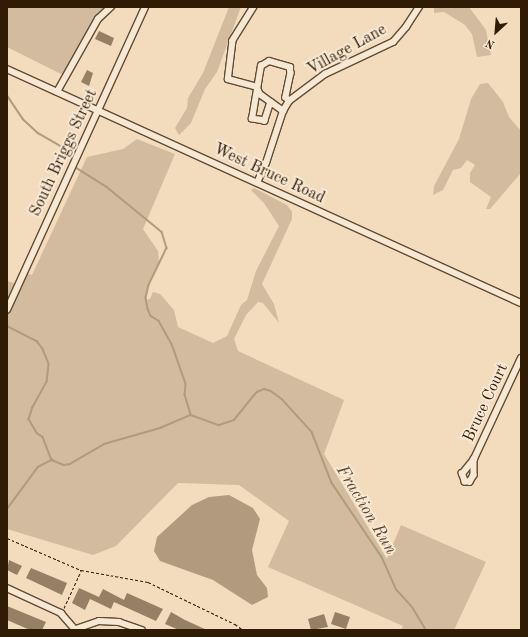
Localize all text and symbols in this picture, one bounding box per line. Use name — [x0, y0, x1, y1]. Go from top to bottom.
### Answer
north arrow — [476, 12, 516, 52]
street label: Village Lane — [304, 20, 390, 80]
text: N — [484, 36, 497, 50]
street label: South Briggs Street — [26, 86, 102, 220]
street label: West Bruce Road — [210, 140, 328, 208]
street label: Bruce Court — [459, 361, 513, 445]
water label: Fraction Run — [331, 462, 401, 558]

